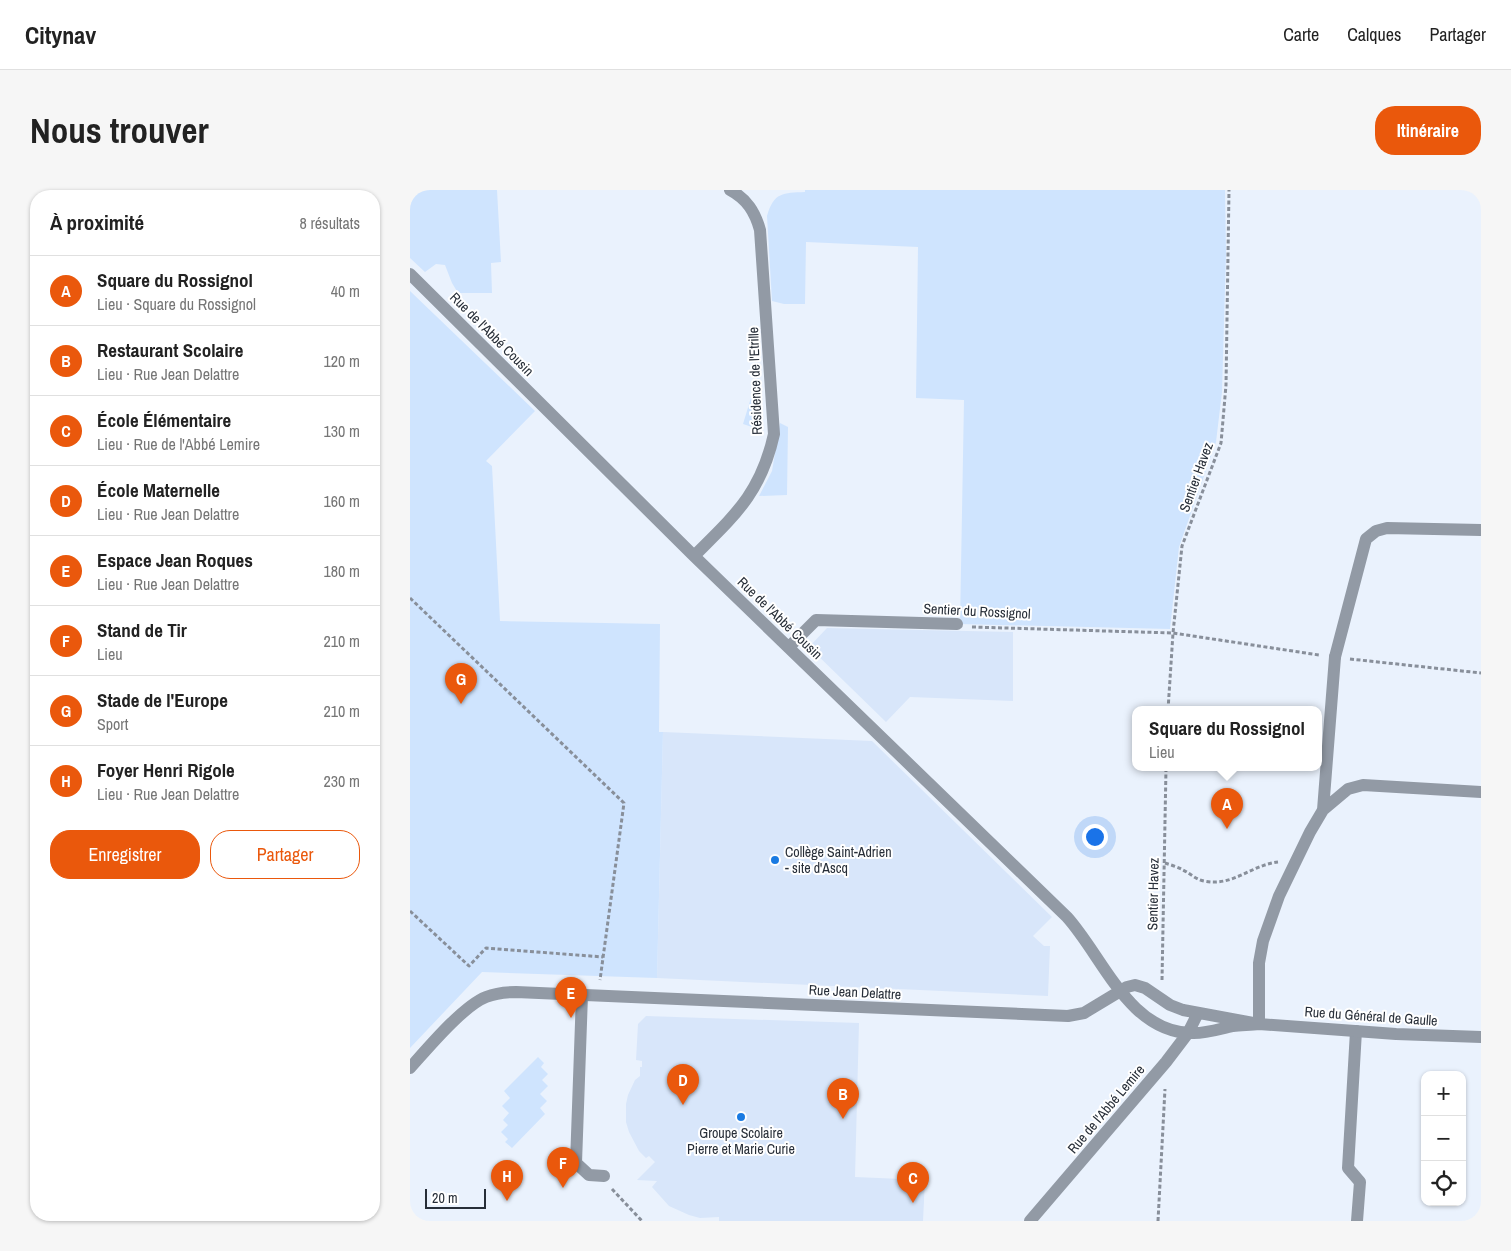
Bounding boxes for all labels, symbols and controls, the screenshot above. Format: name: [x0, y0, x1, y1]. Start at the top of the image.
text: Citynav: [25, 19, 96, 51]
text: Carte: [1283, 22, 1319, 47]
text: Calques: [1347, 22, 1401, 47]
text: Partager: [1429, 22, 1486, 47]
button: Itinéraire: [1375, 106, 1481, 155]
text: Nous trouver: [30, 107, 209, 154]
text: À proximité: [50, 208, 144, 237]
text: 8 résultats: [299, 212, 360, 234]
text: Square du Rossignol: [97, 267, 253, 293]
text: A: [61, 280, 71, 302]
text: 40 m: [331, 280, 360, 302]
street label: Rue de l'Abbé Cousin: [446, 288, 538, 380]
text: Lieu · Square du Rossignol: [97, 293, 256, 315]
street label: Résidence de l'Etrille: [744, 327, 766, 435]
text: Restaurant Scolaire: [97, 337, 243, 363]
text: B: [61, 350, 71, 372]
text: 120 m: [324, 350, 360, 372]
text: Lieu · Rue Jean Delattre: [97, 363, 239, 385]
text: École Élémentaire: [97, 407, 231, 433]
text: C: [61, 420, 71, 442]
text: 130 m: [324, 420, 360, 442]
text: Lieu · Rue de l'Abbé Lemire: [97, 433, 260, 455]
street label: Sentier Havez: [1175, 440, 1217, 514]
text: École Maternelle: [97, 477, 220, 503]
text: D: [61, 490, 71, 512]
text: 160 m: [324, 490, 360, 512]
text: Lieu · Rue Jean Delattre: [97, 503, 239, 525]
text: Espace Jean Roques: [97, 547, 253, 573]
text: E: [62, 560, 70, 582]
text: 180 m: [324, 560, 360, 582]
text: Lieu · Rue Jean Delattre: [97, 573, 239, 595]
street label: Rue de l'Abbé Cousin: [734, 573, 826, 663]
street label: Sentier du Rossignol: [923, 599, 1031, 623]
text: Stand de Tir: [97, 617, 187, 643]
text: F: [62, 630, 70, 652]
text: 210 m: [324, 630, 360, 652]
text: Lieu: [97, 643, 123, 665]
pin: G: [445, 663, 477, 704]
text: Stade de l'Europe: [97, 687, 228, 713]
text: G: [61, 700, 71, 722]
text: 210 m: [324, 700, 360, 722]
popup: [1132, 706, 1322, 771]
text: Sport: [97, 713, 128, 735]
text: Square du Rossignol: [1149, 715, 1305, 741]
text: Lieu: [1149, 741, 1175, 763]
text: Foyer Henri Rigole: [97, 757, 235, 783]
text: H: [61, 770, 71, 792]
text: 230 m: [324, 770, 360, 792]
text: Lieu · Rue Jean Delattre: [97, 783, 239, 805]
pin: A: [1211, 788, 1243, 829]
your location: [1082, 824, 1108, 850]
button: Enregistrer: [50, 830, 200, 879]
button: Partager: [210, 830, 360, 879]
place label: Collège Saint-Adrien - site d'Ascq: [785, 843, 892, 877]
marker: Collège Saint-Adrien - site d'Ascq: [769, 854, 781, 866]
street label: Sentier Havez: [1143, 857, 1163, 931]
pin: E: [555, 977, 587, 1018]
street label: Rue Jean Delattre: [808, 981, 902, 1003]
street label: Rue du Général de Gaulle: [1304, 1002, 1438, 1030]
street label: Rue de l'Abbé Lemire: [1064, 1061, 1148, 1157]
pin: D: [667, 1064, 699, 1105]
map controls: [1421, 1071, 1466, 1206]
button: +: [1421, 1071, 1466, 1116]
pin: B: [827, 1078, 859, 1119]
marker: Groupe Scolaire Pierre et Marie Curie: [735, 1111, 747, 1123]
button: −: [1421, 1116, 1466, 1161]
place label: Groupe Scolaire Pierre et Marie Curie: [687, 1124, 795, 1158]
pin: F: [547, 1147, 579, 1188]
pin: H: [491, 1160, 523, 1201]
button: locate: [1421, 1161, 1466, 1206]
pin: C: [897, 1162, 929, 1203]
scale bar: [425, 1186, 486, 1209]
text: 20 m: [432, 1189, 458, 1207]

